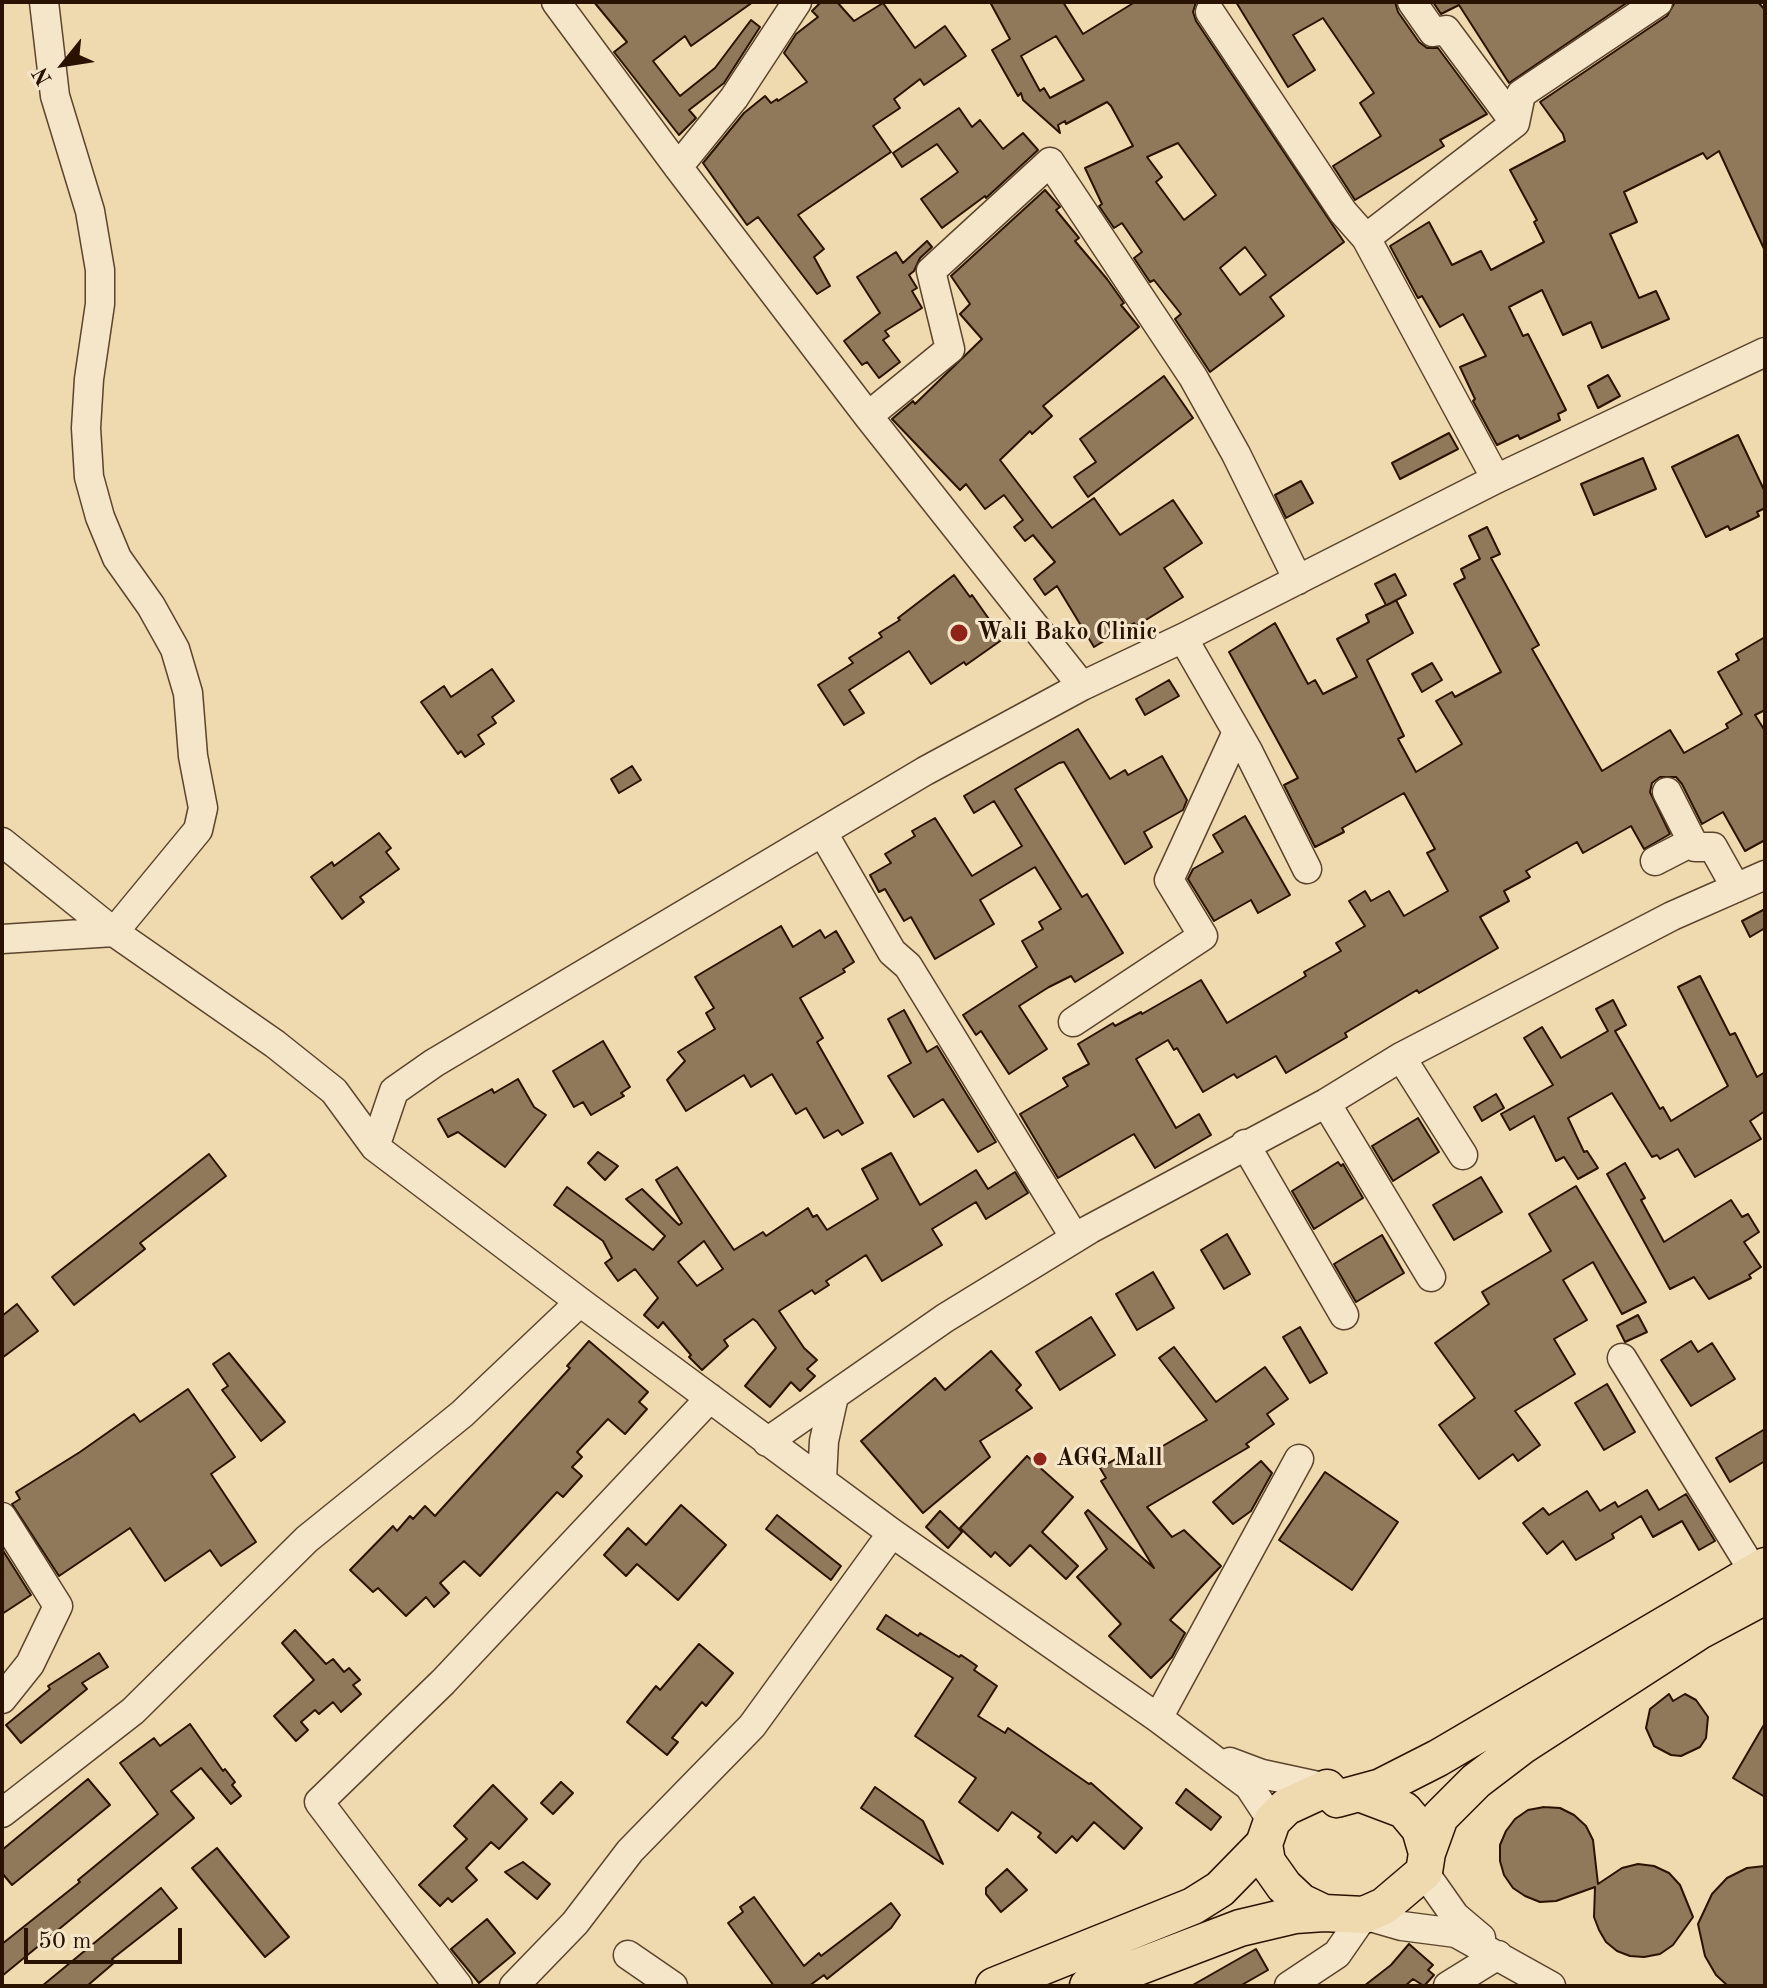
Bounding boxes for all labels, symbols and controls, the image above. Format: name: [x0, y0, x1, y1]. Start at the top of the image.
north arrow: [24, 24, 104, 104]
text: N: [29, 63, 57, 89]
place label: Wali Bako Clinic: [977, 619, 1157, 647]
marker: Wali Bako Clinic: [948, 622, 970, 644]
place label: AGG Mall: [1056, 1445, 1163, 1473]
marker: AGG Mall: [1031, 1450, 1049, 1468]
scale bar: [28, 1912, 186, 1962]
text: 50 m: [38, 1930, 92, 1954]

